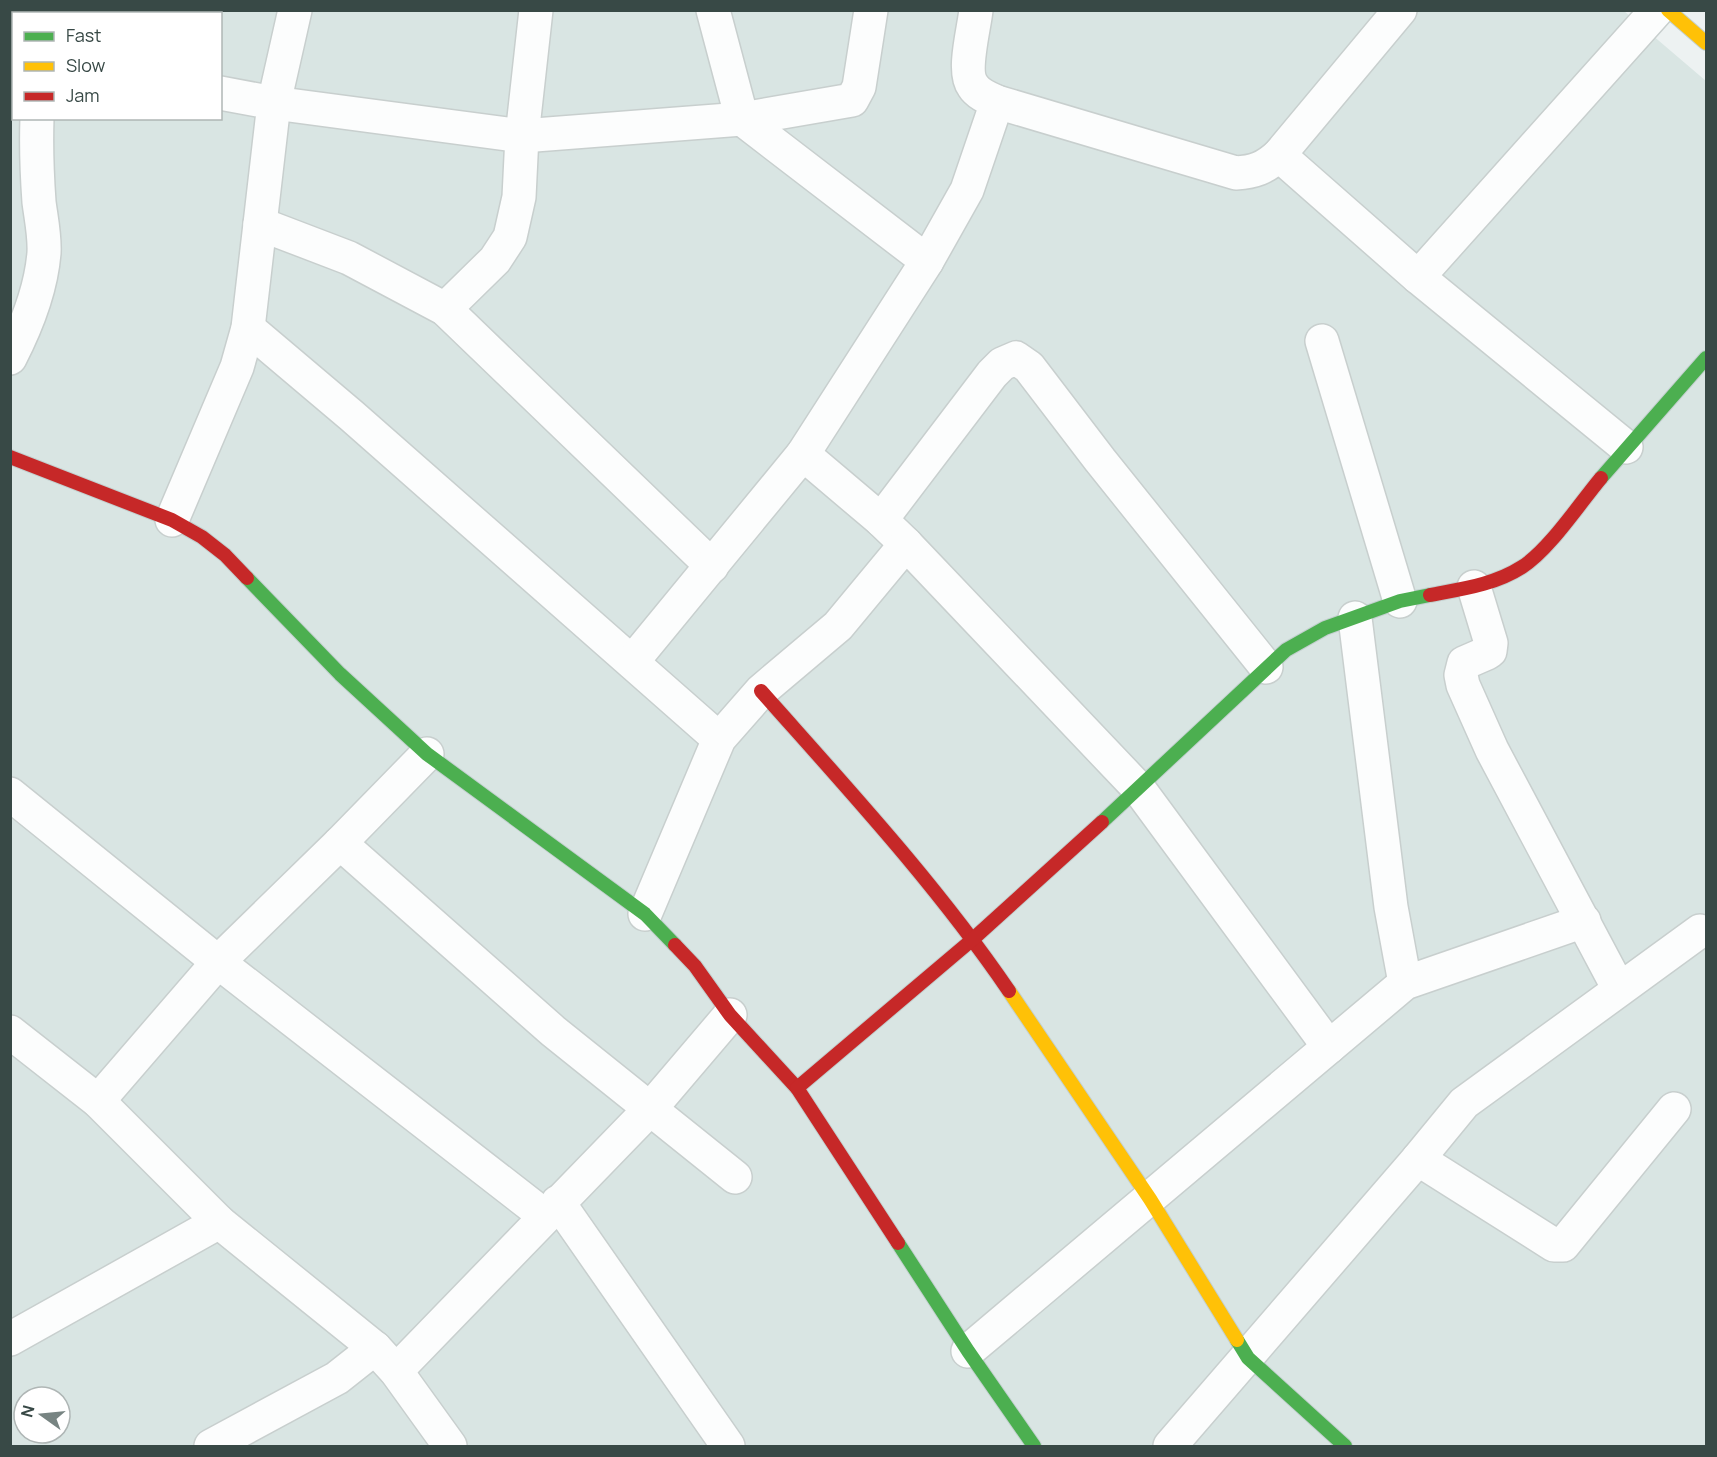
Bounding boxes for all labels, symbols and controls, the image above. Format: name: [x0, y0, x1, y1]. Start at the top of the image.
legend: [12, 12, 222, 120]
text: Fast: [66, 23, 101, 47]
text: Slow: [66, 53, 106, 77]
text: Jam: [66, 83, 100, 107]
north arrow: [12, 1385, 72, 1445]
text: N: [15, 1403, 40, 1420]

